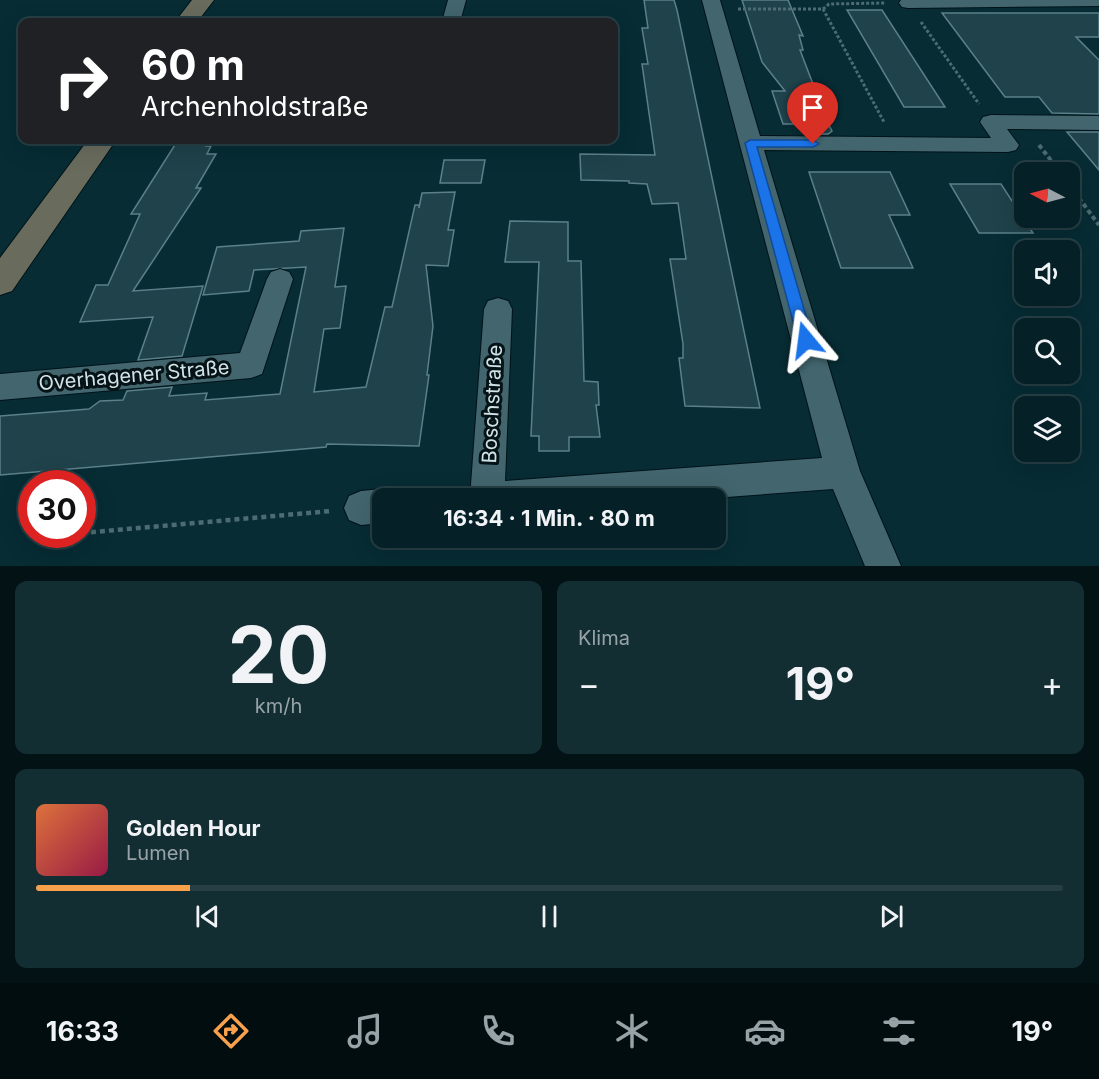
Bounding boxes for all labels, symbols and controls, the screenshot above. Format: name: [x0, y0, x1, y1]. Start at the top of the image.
text: 60 m: [141, 39, 245, 90]
icon: right: [42, 42, 120, 120]
pin: [787, 82, 838, 144]
text: Archenholdstraße: [141, 90, 368, 123]
icon: arrive: [796, 91, 829, 124]
north arrow: [1014, 162, 1080, 228]
map controls: [1014, 162, 1080, 462]
button: sound: [1014, 240, 1080, 306]
position arrow: [774, 308, 838, 372]
button: search: [1014, 318, 1080, 384]
street label: Boschstraße: [477, 344, 507, 464]
street label: Overhagener Straße: [38, 355, 230, 395]
button: layers: [1014, 396, 1080, 462]
speed limit sign: 30: [18, 470, 96, 548]
text: 16:34 · 1 Min. · 80 m: [443, 505, 655, 531]
text: 20: [228, 607, 329, 702]
text: Klima: [578, 626, 630, 650]
text: 19°: [786, 656, 855, 711]
text: −: [578, 664, 600, 704]
text: +: [1041, 664, 1063, 704]
text: km/h: [255, 694, 302, 718]
text: Golden Hour: [126, 815, 260, 841]
text: Lumen: [126, 841, 190, 865]
icon: previous: [191, 900, 224, 933]
icon: pause: [533, 900, 566, 933]
icon: next: [875, 900, 908, 933]
icon: directions: [210, 1010, 252, 1052]
icon: music: [344, 1010, 386, 1052]
icon: phone: [477, 1010, 519, 1052]
icon: climate: [611, 1010, 653, 1052]
icon: car: [744, 1010, 786, 1052]
icon: filters: [878, 1010, 920, 1052]
text: 16:33: [46, 1015, 119, 1048]
text: 19°: [1012, 1015, 1053, 1048]

